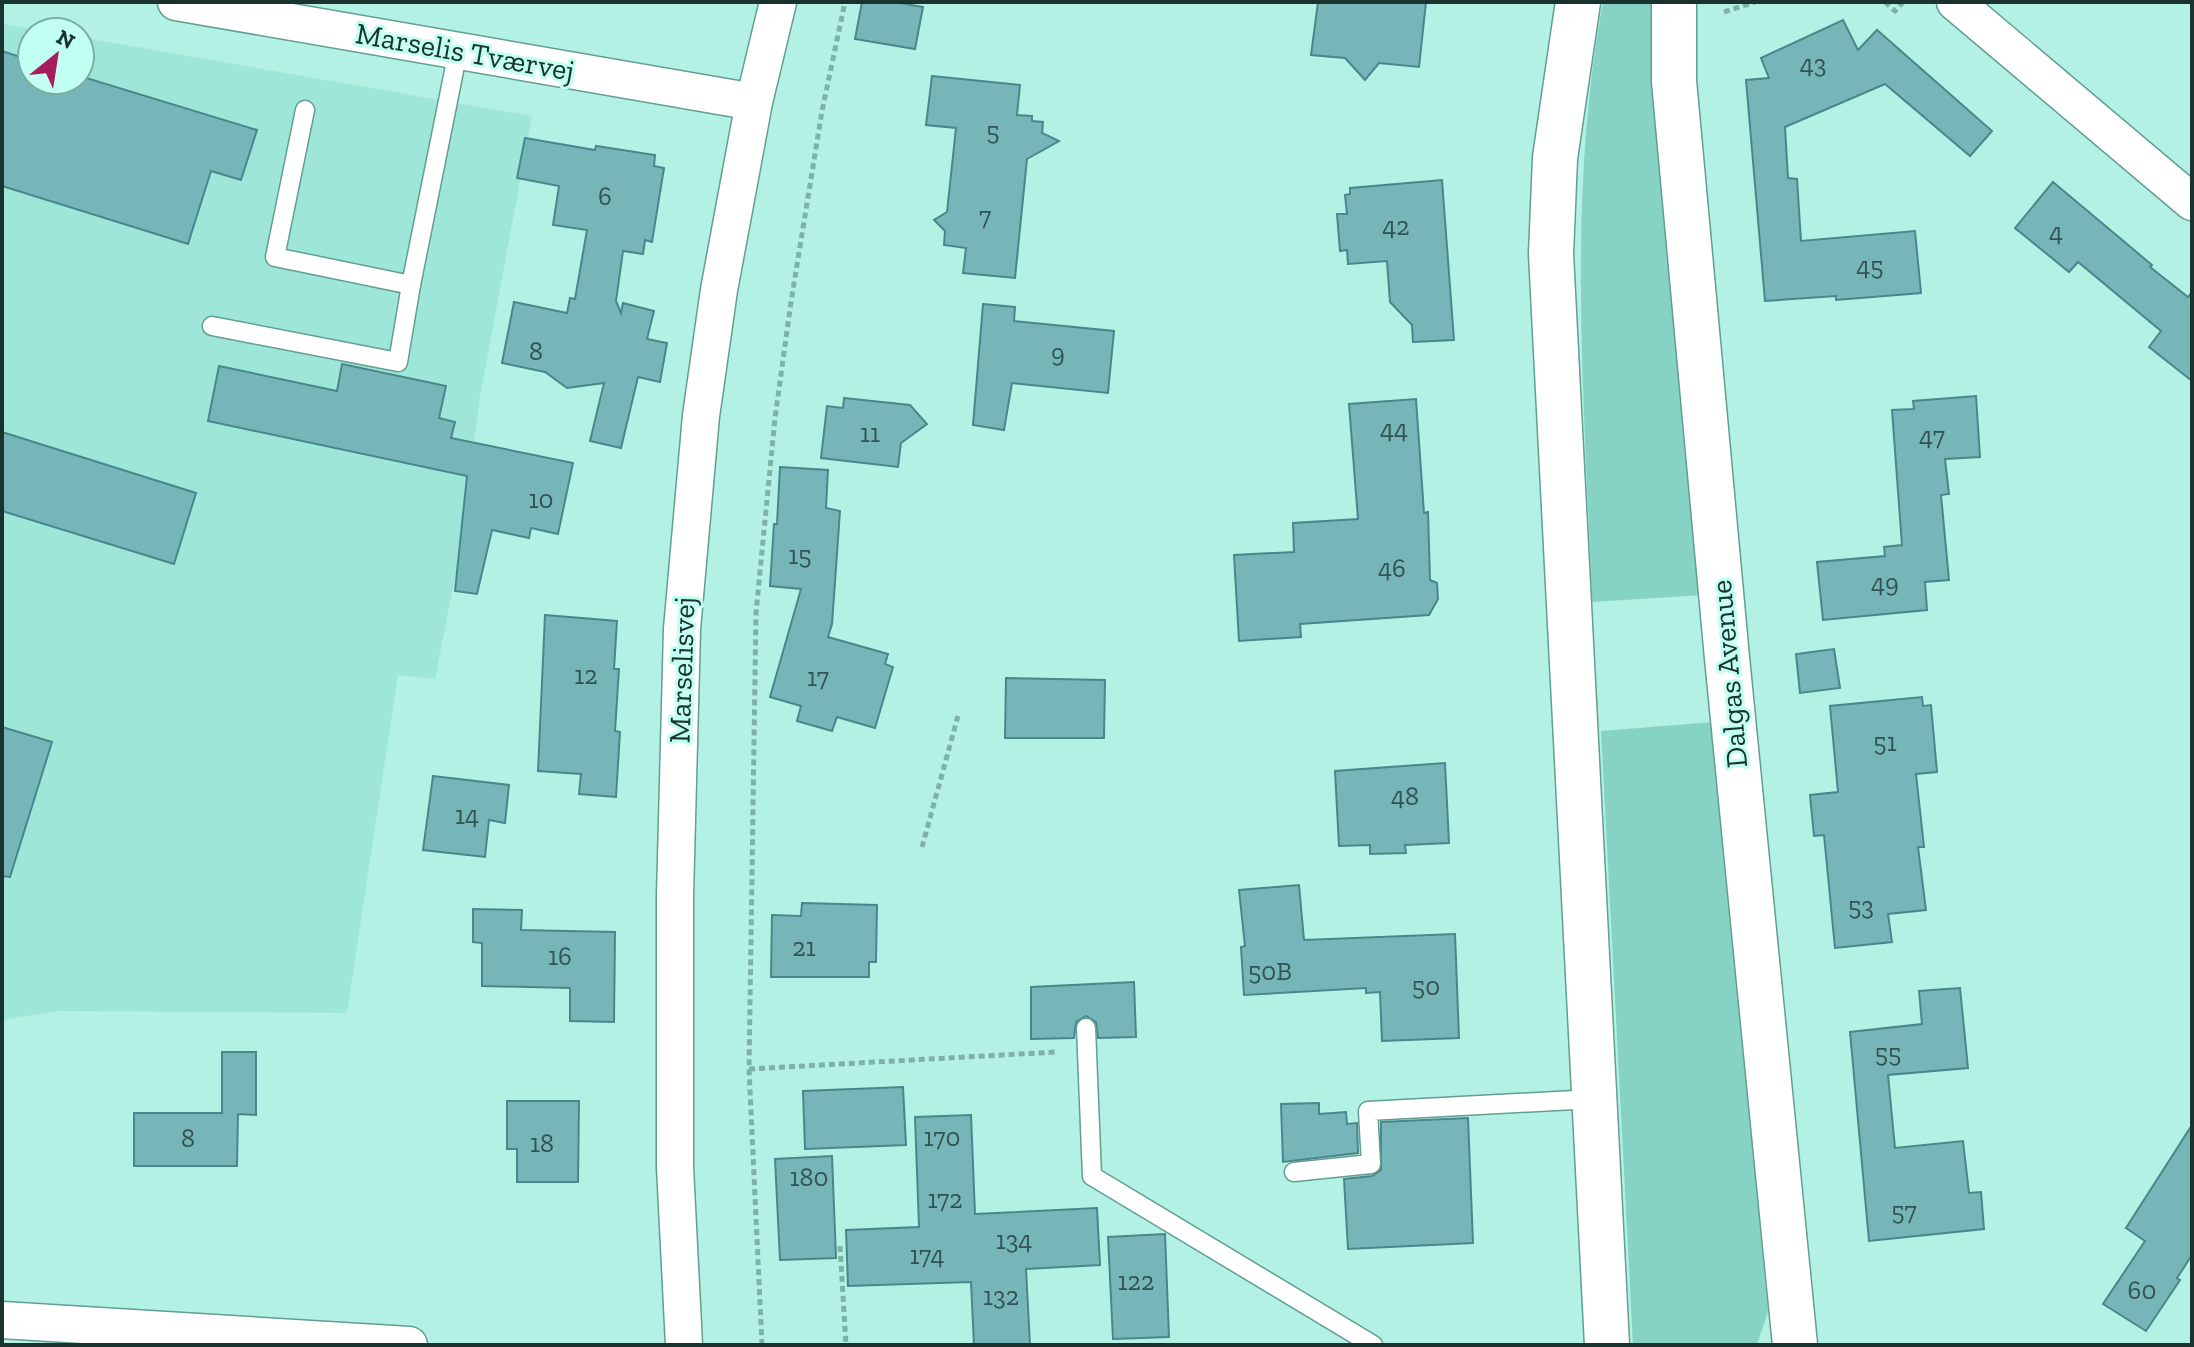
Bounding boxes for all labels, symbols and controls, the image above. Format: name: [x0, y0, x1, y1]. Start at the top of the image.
street label: Marselis Tværvej: [353, 15, 577, 89]
north arrow: [16, 16, 96, 96]
text: N: [52, 23, 80, 55]
house number: 43: [1800, 48, 1826, 80]
house number: 5: [986, 115, 1000, 147]
house number: 6: [598, 180, 612, 212]
house number: 7: [979, 200, 991, 232]
house number: 42: [1382, 210, 1410, 242]
house number: 4: [2049, 216, 2063, 248]
house number: 45: [1856, 250, 1884, 282]
house number: 8: [529, 335, 543, 367]
house number: 9: [1051, 337, 1065, 369]
house number: 44: [1380, 413, 1408, 445]
house number: 11: [860, 417, 880, 449]
house number: 47: [1919, 420, 1945, 452]
house number: 10: [529, 483, 554, 515]
house number: 15: [788, 539, 812, 571]
house number: 46: [1378, 552, 1406, 584]
house number: 49: [1871, 567, 1899, 599]
street label: Dalgas Avenue: [1703, 579, 1755, 769]
street label: Marselisvej: [661, 596, 703, 744]
house number: 12: [574, 659, 598, 691]
house number: 17: [807, 661, 829, 693]
house number: 51: [1873, 726, 1897, 758]
house number: 48: [1391, 780, 1419, 812]
house number: 14: [455, 799, 479, 831]
house number: 53: [1848, 890, 1874, 922]
house number: 21: [792, 931, 816, 963]
house number: 16: [548, 940, 572, 972]
house number: 50B: [1248, 955, 1292, 987]
house number: 50: [1412, 970, 1440, 1002]
house number: 55: [1875, 1037, 1901, 1069]
house number: 170: [924, 1121, 960, 1153]
house number: 8: [181, 1122, 195, 1154]
house number: 18: [530, 1127, 554, 1159]
house number: 180: [790, 1161, 828, 1193]
house number: 172: [927, 1183, 963, 1215]
house number: 57: [1891, 1195, 1917, 1227]
house number: 134: [996, 1224, 1032, 1256]
house number: 174: [909, 1239, 945, 1271]
house number: 122: [1118, 1265, 1154, 1297]
house number: 60: [2128, 1274, 2156, 1306]
house number: 132: [983, 1280, 1019, 1312]

